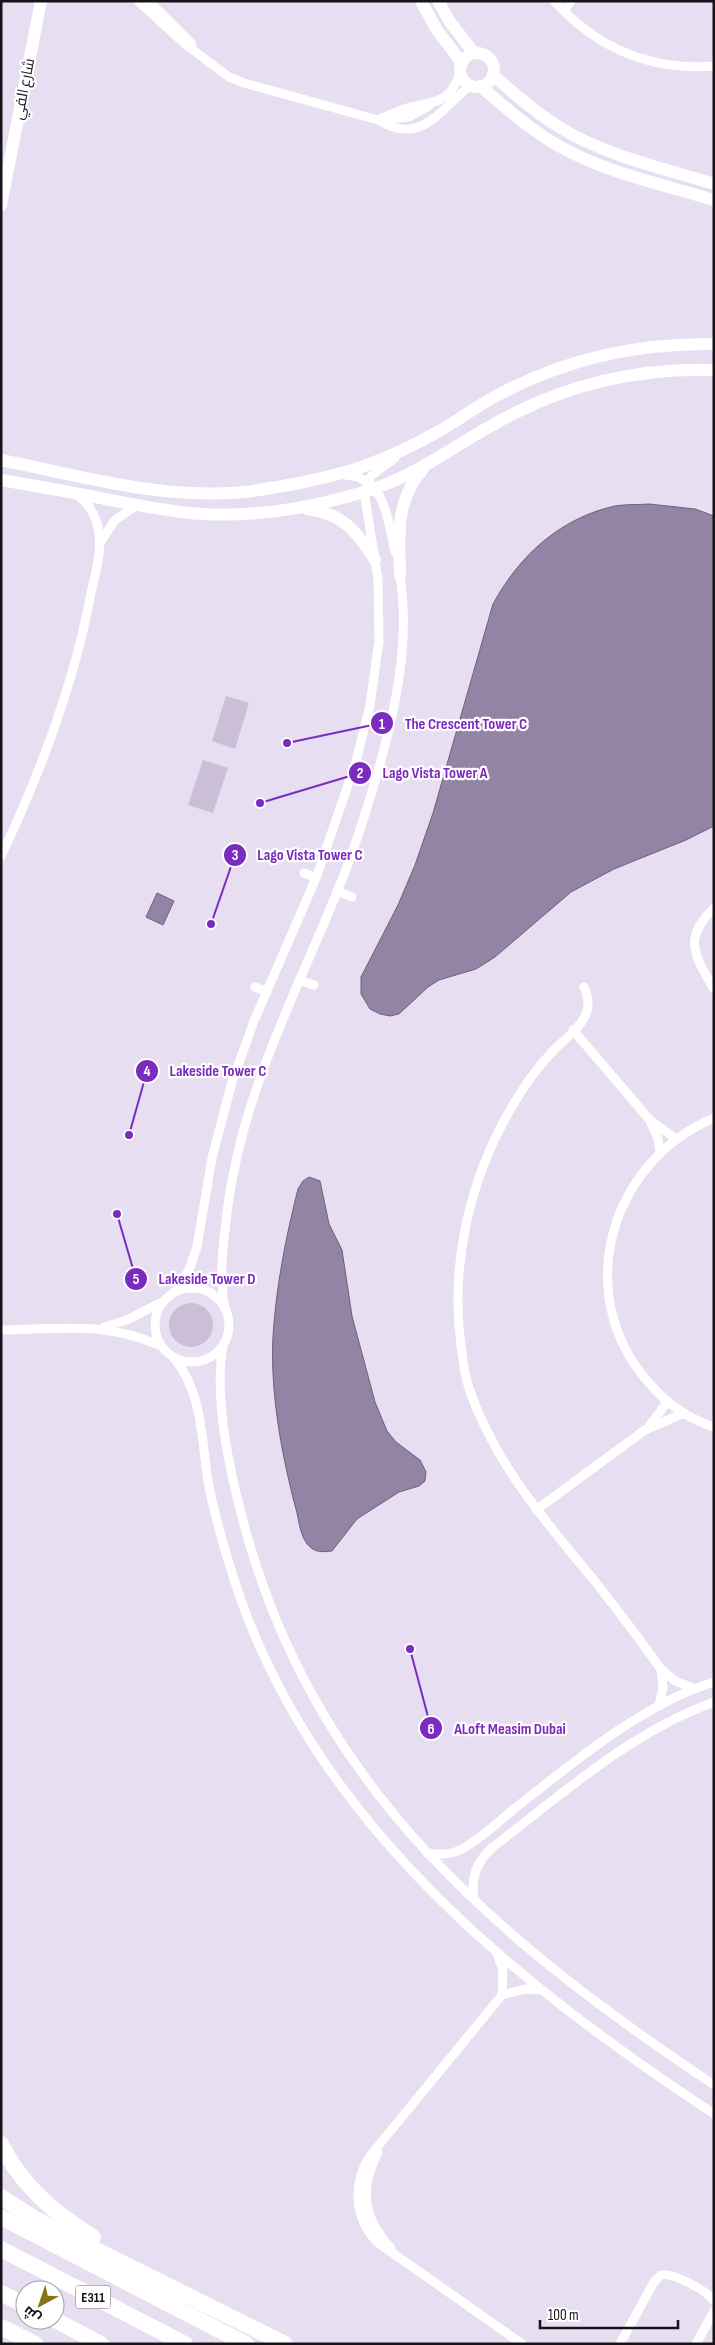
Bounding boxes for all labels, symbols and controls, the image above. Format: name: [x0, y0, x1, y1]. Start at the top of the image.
street label: شارع الفي: [9, 57, 41, 122]
callout: The Crescent Tower C: [370, 708, 537, 739]
text: 1: [379, 715, 385, 734]
text: The Crescent Tower C: [405, 715, 527, 734]
callout: Lago Vista Tower A: [348, 757, 498, 788]
text: 2: [357, 764, 363, 783]
text: Lago Vista Tower A: [383, 764, 488, 783]
callout: Lago Vista Tower C: [223, 839, 373, 870]
text: 3: [232, 846, 239, 865]
text: Lago Vista Tower C: [257, 846, 363, 865]
callout: Lakeside Tower C: [135, 1055, 277, 1086]
text: 4: [144, 1062, 151, 1081]
text: Lakeside Tower C: [170, 1062, 266, 1081]
callout: Lakeside Tower D: [124, 1263, 266, 1294]
text: 5: [133, 1270, 140, 1289]
text: Lakeside Tower D: [159, 1270, 255, 1289]
callout: ALoft Measim Dubai: [419, 1713, 575, 1744]
text: 6: [427, 1720, 435, 1739]
text: ALoft Measim Dubai: [453, 1720, 566, 1739]
north arrow: [15, 2280, 65, 2330]
road number: E311: [76, 2286, 110, 2308]
scale bar: [540, 2298, 678, 2330]
text: ش: [20, 2302, 44, 2327]
text: 100 m: [548, 2306, 579, 2325]

